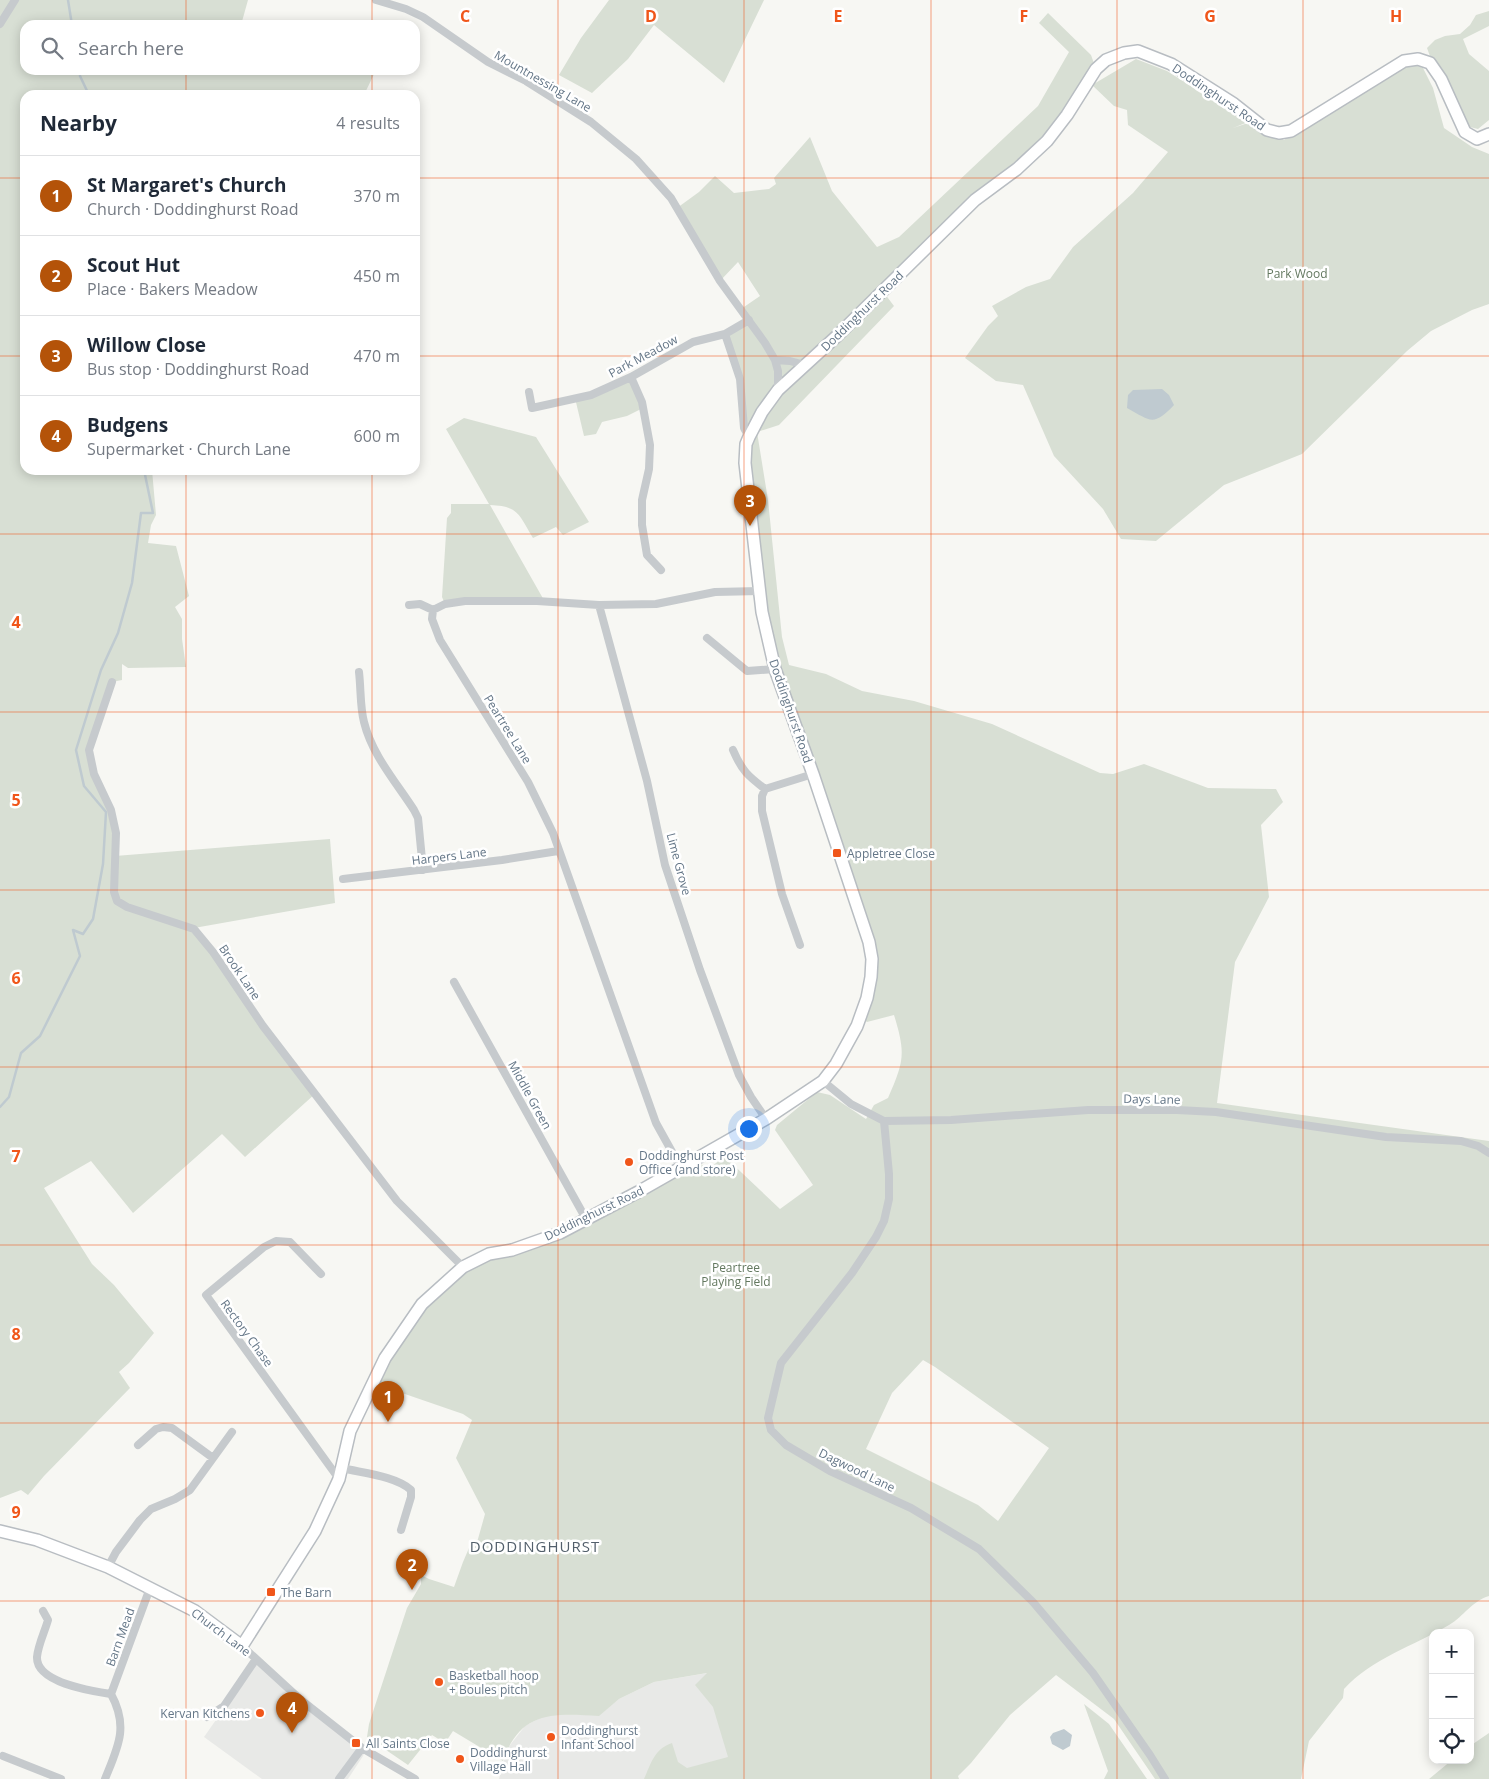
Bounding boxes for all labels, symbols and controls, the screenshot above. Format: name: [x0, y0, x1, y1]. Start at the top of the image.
text: C: [460, 5, 470, 27]
text: D: [645, 5, 657, 27]
text: E: [834, 5, 843, 27]
text: F: [1020, 5, 1028, 27]
text: G: [1204, 5, 1216, 27]
text: H: [1390, 5, 1402, 27]
search box: [20, 20, 420, 75]
icon: search: [38, 34, 66, 62]
text: Search here: [78, 35, 184, 61]
street label: Mountnessing Lane: [491, 46, 595, 116]
street label: Doddinghurst Road: [1169, 60, 1269, 134]
text: Nearby: [40, 109, 117, 137]
text: 4 results: [336, 112, 400, 134]
text: St Margaret's Church: [87, 172, 286, 198]
text: 1: [51, 185, 61, 207]
text: 370 m: [354, 185, 400, 207]
text: Church · Doddinghurst Road: [87, 198, 298, 220]
text: Scout Hut: [87, 252, 180, 278]
text: 2: [51, 265, 61, 287]
text: 450 m: [354, 265, 400, 287]
park label: Park Wood: [1266, 265, 1328, 282]
street label: Doddinghurst Road: [817, 267, 907, 355]
text: Place · Bakers Meadow: [87, 278, 258, 300]
street label: Park Meadow: [605, 330, 681, 381]
text: Willow Close: [87, 332, 206, 358]
text: 3: [51, 345, 61, 367]
text: 470 m: [354, 345, 400, 367]
text: Bus stop · Doddinghurst Road: [87, 358, 309, 380]
text: Budgens: [87, 412, 168, 438]
text: 4: [51, 425, 61, 447]
text: 600 m: [354, 425, 400, 447]
text: Supermarket · Church Lane: [87, 438, 291, 460]
pin: 3: [734, 485, 766, 526]
text: 4: [11, 611, 21, 633]
street label: Doddinghurst Road: [765, 657, 817, 765]
street label: Peartree Lane: [480, 691, 536, 767]
text: 5: [11, 789, 21, 811]
street label: Lime Grove: [663, 831, 696, 897]
street label: Harpers Lane: [411, 843, 488, 869]
place label: Appletree Close: [847, 845, 935, 862]
marker: Appletree Close: [831, 847, 843, 859]
street label: Brook Lane: [215, 941, 265, 1003]
text: 6: [11, 967, 21, 989]
street label: Middle Green: [504, 1058, 556, 1132]
street label: Days Lane: [1123, 1090, 1181, 1108]
your location: [736, 1116, 762, 1142]
text: 7: [11, 1145, 21, 1167]
place label: Doddinghurst Post Office (and store): [639, 1147, 744, 1178]
marker: Doddinghurst Post Office (and store): [623, 1156, 635, 1168]
street label: Doddinghurst Road: [541, 1181, 647, 1245]
park label: Peartree Playing Field: [701, 1259, 771, 1290]
street label: Rectory Chase: [217, 1296, 277, 1370]
text: 8: [11, 1323, 21, 1345]
pin: 1: [372, 1381, 404, 1422]
street label: Dagwood Lane: [816, 1444, 898, 1496]
text: 9: [11, 1501, 21, 1523]
district label: DODDINGHURST: [470, 1536, 600, 1556]
pin: 2: [396, 1549, 428, 1590]
place label: The Barn: [281, 1584, 332, 1601]
marker: The Barn: [265, 1586, 277, 1598]
street label: Church Lane: [188, 1604, 254, 1660]
street label: Barn Mead: [102, 1605, 138, 1669]
map controls: [1429, 1629, 1474, 1764]
button: +: [1429, 1629, 1474, 1674]
place label: Basketball hoop + Boules pitch: [449, 1667, 539, 1698]
button: −: [1429, 1674, 1474, 1719]
marker: Basketball hoop + Boules pitch: [433, 1676, 445, 1688]
pin: 4: [276, 1692, 308, 1733]
place label: Kervan Kitchens: [160, 1705, 250, 1722]
marker: Kervan Kitchens: [254, 1707, 266, 1719]
button: locate: [1429, 1719, 1474, 1764]
place label: Doddinghurst Infant School: [561, 1722, 638, 1753]
marker: Doddinghurst Infant School: [545, 1731, 557, 1743]
place label: All Saints Close: [366, 1735, 450, 1752]
marker: All Saints Close: [350, 1737, 362, 1749]
place label: Doddinghurst Village Hall: [470, 1744, 547, 1775]
marker: Doddinghurst Village Hall: [454, 1753, 466, 1765]

